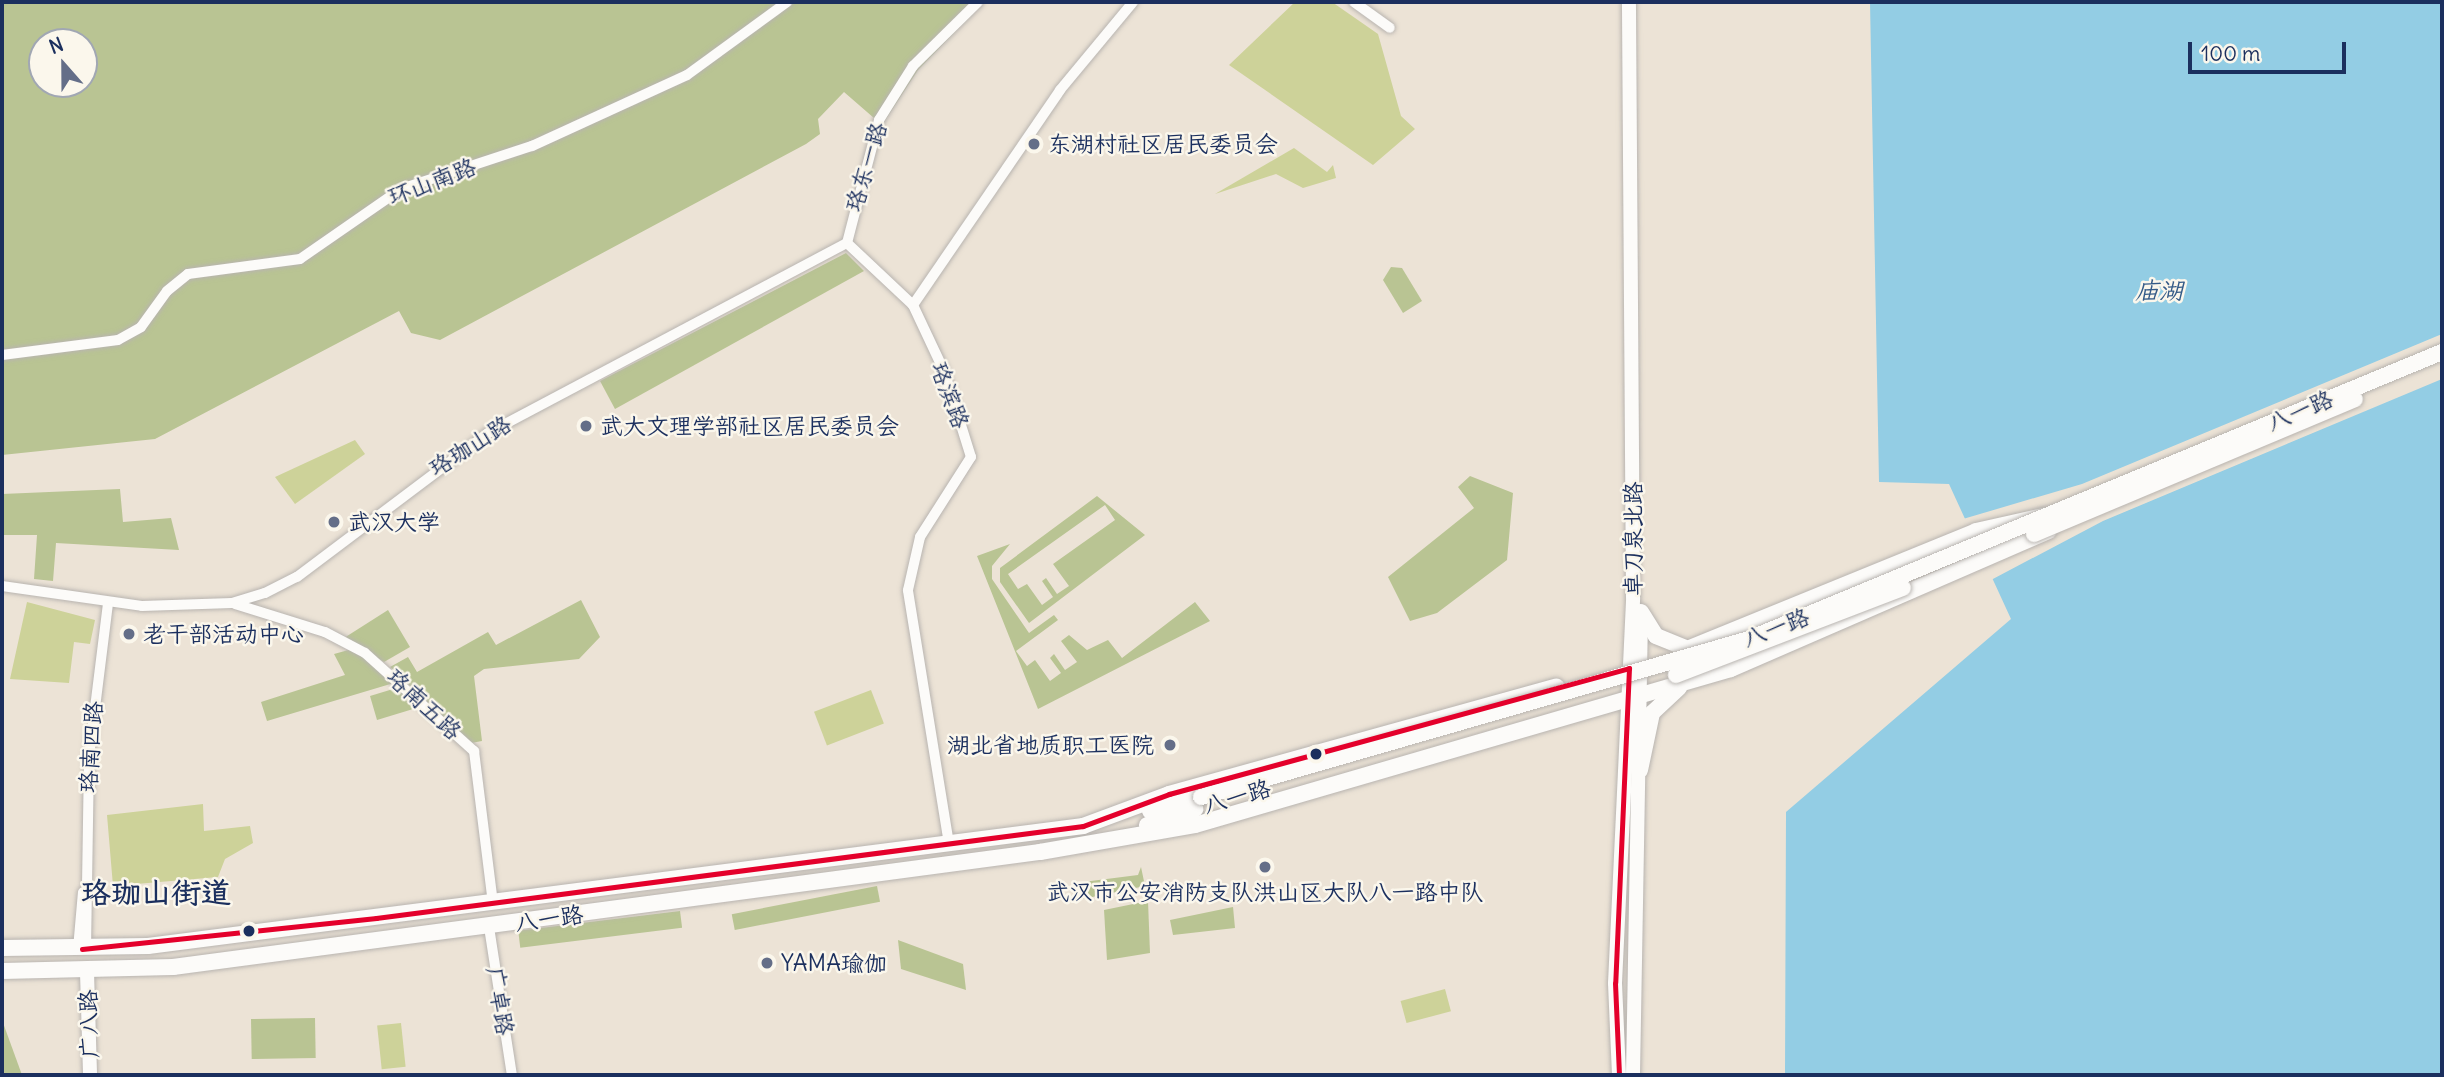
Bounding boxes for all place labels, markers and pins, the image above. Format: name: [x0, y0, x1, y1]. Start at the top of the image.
place label: 东湖村社区居民委员会: [1048, 130, 1278, 158]
marker: 东湖村社区居民委员会: [1026, 136, 1042, 152]
place label: 武大文理学部社区居民委员会: [600, 412, 899, 440]
marker: 武大文理学部社区居民委员会: [578, 418, 594, 434]
place label: 武汉大学: [348, 508, 440, 536]
marker: 武汉大学: [326, 514, 342, 530]
place label: 老干部活动中心: [143, 620, 304, 648]
marker: 老干部活动中心: [121, 626, 137, 642]
place label: 湖北省地质职工医院: [947, 731, 1154, 759]
marker: 湖北省地质职工医院: [1160, 735, 1180, 755]
unlabelled marker: [1309, 747, 1323, 761]
marker: 武汉市公安消防支队洪山区大队八一路中队: [1257, 859, 1273, 875]
place label: 武汉市公安消防支队洪山区大队八一路中队: [1047, 878, 1483, 906]
unlabelled marker: [242, 924, 256, 938]
place label: YAMA瑜伽: [781, 949, 887, 977]
marker: YAMA瑜伽: [759, 955, 775, 971]

